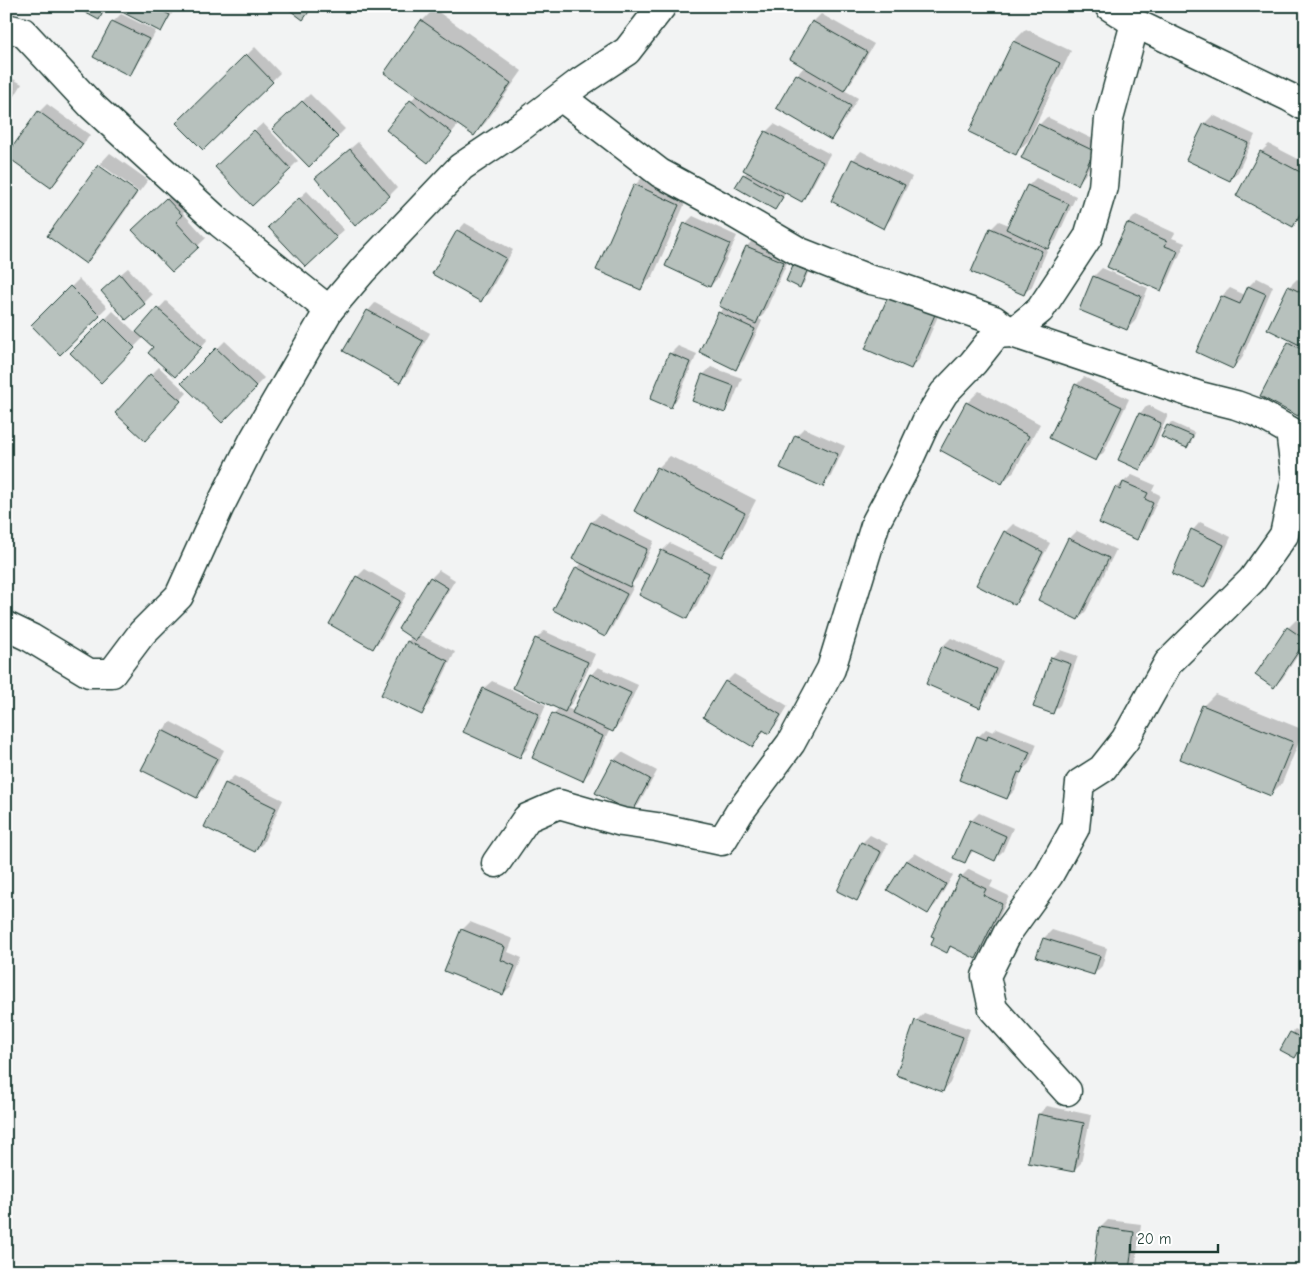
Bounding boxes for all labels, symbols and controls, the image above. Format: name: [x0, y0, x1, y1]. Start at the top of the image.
scale bar: [1130, 1222, 1217, 1254]
text: 20 m: [1137, 1230, 1171, 1248]

